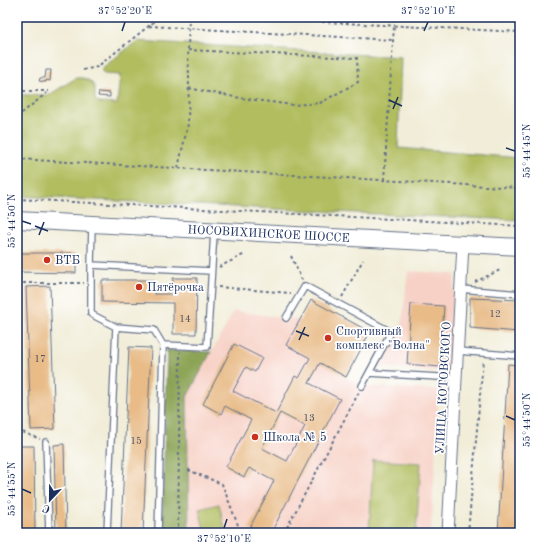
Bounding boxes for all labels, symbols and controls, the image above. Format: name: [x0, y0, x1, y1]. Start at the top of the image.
text: 37°52'20"E: [98, 6, 152, 16]
text: 37°52'10"E: [401, 6, 455, 16]
text: 55°44'45"N: [522, 123, 532, 178]
text: 55°44'50"N: [7, 193, 17, 248]
street label: НОСОВИХИНСКОЕ ШОССЕ: [187, 224, 350, 245]
marker: ВТБ: [42, 255, 52, 265]
place label: ВТБ: [55, 255, 80, 267]
marker: Пятёрочка: [134, 282, 144, 292]
place label: Пятёрочка: [147, 282, 204, 294]
house number: 12: [489, 309, 501, 319]
house number: 14: [179, 314, 191, 324]
street label: УЛИЦА КОТОВСКОГО: [435, 321, 453, 455]
place label: Спортивный комплекс "Волна": [336, 326, 430, 352]
marker: Спортивный комплекс "Волна": [323, 333, 333, 343]
house number: 17: [34, 354, 46, 364]
text: 55°44'50"N: [522, 392, 532, 447]
house number: 13: [303, 413, 315, 423]
place label: Школа № 5: [263, 431, 327, 444]
marker: Школа № 5: [250, 432, 260, 442]
house number: 15: [130, 436, 142, 446]
text: 55°44'55"N: [7, 461, 17, 516]
north arrow: [30, 480, 70, 520]
text: С: [41, 501, 52, 514]
text: 37°52'10"E: [197, 534, 251, 544]

